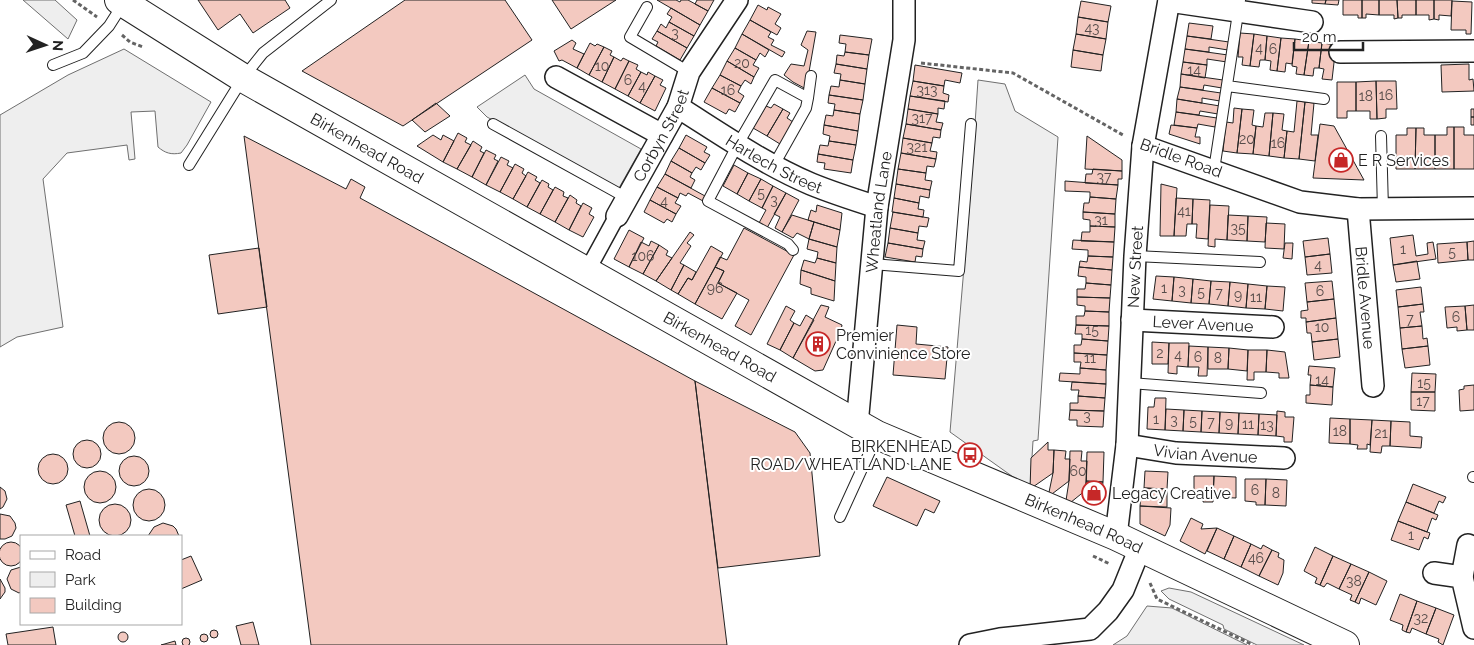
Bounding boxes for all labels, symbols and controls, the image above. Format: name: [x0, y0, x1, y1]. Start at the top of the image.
north arrow: [20, 20, 70, 70]
house number: 43: [1084, 20, 1100, 36]
scale bar: [1294, 20, 1363, 52]
house number: 3: [671, 25, 679, 41]
text: 20 m: [1302, 28, 1337, 46]
text: N: [50, 40, 66, 51]
house number: 4: [1255, 40, 1263, 56]
house number: 6: [1269, 41, 1277, 57]
house number: 20: [734, 55, 750, 71]
house number: 10: [595, 58, 609, 74]
house number: 14: [1187, 62, 1201, 78]
house number: 6: [624, 72, 632, 88]
house number: 4: [638, 78, 646, 94]
house number: 16: [721, 82, 735, 98]
house number: 313: [917, 82, 937, 98]
street label: Corbyn Street: [629, 86, 693, 185]
house number: 16: [1379, 87, 1393, 103]
house number: 18: [1359, 88, 1373, 104]
street label: Birkenhead Road: [307, 109, 427, 187]
house number: 317: [912, 110, 933, 126]
street label: Harlech Street: [722, 130, 826, 197]
house number: 20: [1239, 131, 1255, 147]
street label: Bridle Road: [1137, 134, 1225, 182]
house number: 16: [1271, 135, 1285, 151]
house number: 321: [907, 139, 927, 155]
shop icon: E R Services: [1328, 147, 1354, 173]
street label: Wheatland Lane: [861, 150, 895, 274]
place label: E R Services: [1358, 151, 1449, 170]
house number: 37: [1097, 169, 1112, 185]
house number: 5: [757, 185, 765, 201]
house number: 3: [770, 192, 778, 208]
house number: 4: [660, 193, 668, 209]
house number: 41: [1177, 203, 1191, 219]
house number: 31: [1094, 212, 1108, 228]
house number: 35: [1230, 220, 1246, 236]
street label: New Street: [1123, 224, 1147, 308]
house number: 1: [1400, 241, 1406, 257]
house number: 5: [1448, 244, 1456, 260]
street label: Bridle Avenue: [1352, 245, 1379, 350]
house number: 106: [631, 248, 655, 264]
house number: 4: [1314, 257, 1322, 273]
house number: 96: [707, 280, 723, 296]
house number: 1: [1161, 280, 1167, 296]
house number: 3: [1178, 282, 1186, 298]
house number: 6: [1316, 283, 1324, 299]
house number: 5: [1197, 284, 1205, 300]
house number: 7: [1215, 285, 1223, 301]
house number: 9: [1234, 287, 1242, 303]
house number: 11: [1250, 289, 1262, 305]
street label: Birkenhead Road: [660, 307, 780, 386]
house number: 6: [1452, 309, 1460, 325]
house number: 7: [1406, 311, 1414, 327]
street label: Lever Avenue: [1152, 312, 1254, 336]
house number: 10: [1315, 319, 1329, 335]
house number: 15: [1085, 322, 1099, 338]
place label: Premier Convinience Store: [836, 326, 970, 363]
building icon: Premier Convinience Store: [805, 331, 831, 357]
house number: 2: [1156, 345, 1164, 361]
house number: 4: [1174, 347, 1182, 363]
house number: 6: [1194, 349, 1202, 365]
house number: 11: [1084, 350, 1096, 366]
house number: 8: [1214, 350, 1222, 366]
house number: 14: [1315, 372, 1329, 388]
house number: 15: [1417, 375, 1431, 391]
house number: 17: [1416, 393, 1430, 409]
house number: 3: [1083, 408, 1091, 424]
house number: 1: [1153, 411, 1159, 427]
house number: 3: [1170, 412, 1178, 428]
house number: 5: [1189, 413, 1197, 429]
house number: 7: [1207, 414, 1215, 430]
house number: 9: [1225, 415, 1233, 431]
house number: 11: [1242, 416, 1254, 432]
house number: 13: [1260, 417, 1274, 433]
house number: 18: [1333, 423, 1347, 439]
house number: 21: [1374, 425, 1388, 441]
place label: BIRKENHEAD ROAD/WHEATLAND LANE: [750, 437, 952, 474]
street label: Vivian Avenue: [1152, 440, 1258, 466]
bus stop icon: BIRKENHEAD ROAD/WHEATLAND LANE: [957, 442, 983, 468]
house number: 60: [1069, 463, 1087, 479]
shop icon: Legacy Creative: [1081, 480, 1107, 506]
house number: 6: [1251, 482, 1259, 498]
place label: Legacy Creative: [1112, 484, 1231, 503]
house number: 8: [1272, 485, 1280, 501]
street label: Birkenhead Road: [1022, 489, 1146, 557]
house number: 1: [1408, 527, 1414, 543]
legend: [20, 535, 182, 625]
text: Road: [65, 546, 101, 564]
house number: 46: [1248, 550, 1264, 566]
text: Park: [65, 571, 96, 589]
house number: 38: [1346, 573, 1362, 589]
text: Building: [65, 596, 122, 614]
house number: 32: [1414, 610, 1428, 626]

